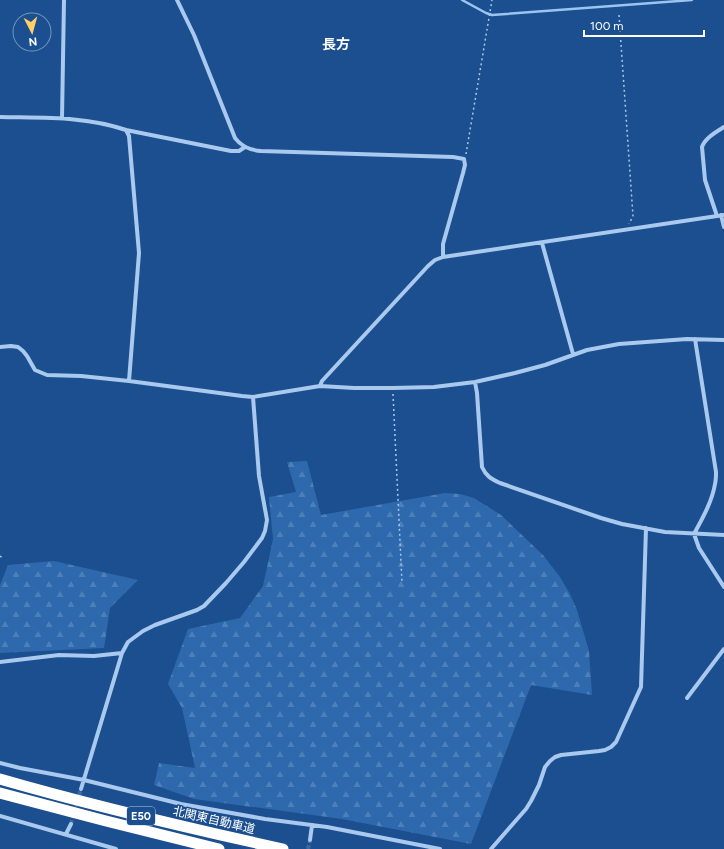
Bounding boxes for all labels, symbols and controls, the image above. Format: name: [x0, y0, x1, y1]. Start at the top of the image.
north arrow: [12, 12, 52, 52]
scale bar: [584, 12, 704, 38]
text: 100 m: [590, 19, 624, 33]
text: N: [28, 35, 38, 48]
district label: 長方: [322, 36, 350, 53]
street label: 北関東自動車道: [171, 804, 257, 836]
road number: E50: [127, 807, 155, 825]

